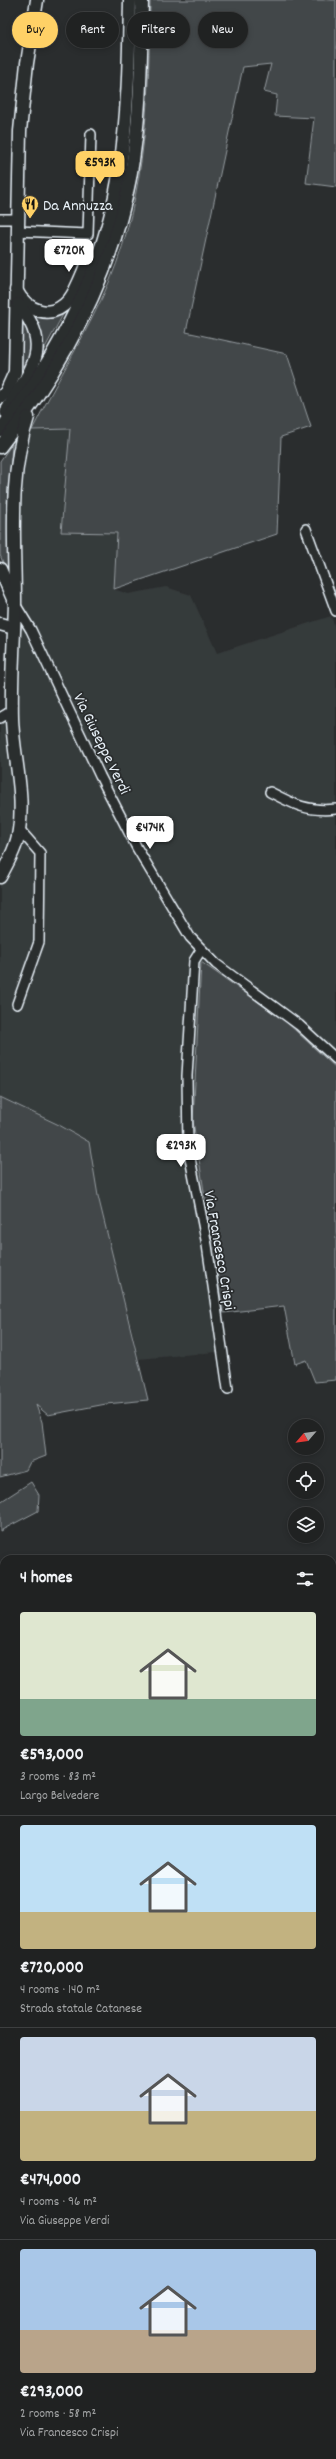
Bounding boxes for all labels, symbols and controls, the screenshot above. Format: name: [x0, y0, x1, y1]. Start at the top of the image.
chip: Buy: [12, 12, 58, 48]
chip: Rent: [66, 12, 119, 48]
chip: Filters: [127, 12, 190, 48]
chip: New: [198, 12, 248, 48]
pin: €593K: [72, 151, 128, 185]
text: €593K: [84, 154, 116, 173]
restaurant icon: Da Annuzza: [20, 194, 40, 219]
place label: Da Annuzza: [43, 195, 113, 218]
pin: €720K: [41, 239, 97, 273]
text: €720K: [53, 242, 85, 261]
street label: Via Giuseppe Verdi: [66, 690, 135, 799]
pin: €474K: [122, 816, 178, 850]
text: €474K: [135, 819, 165, 838]
pin: €293K: [153, 1134, 209, 1168]
text: €293K: [166, 1137, 196, 1156]
street label: Via Francesco Crispi: [197, 1189, 240, 1312]
north arrow: [288, 1419, 324, 1455]
map controls: [288, 1419, 324, 1543]
button: locate: [288, 1463, 324, 1499]
button: layers: [288, 1507, 324, 1543]
text: 4 homes: [20, 1567, 73, 1591]
icon: filters: [294, 1568, 316, 1590]
icon: home: [132, 1638, 204, 1710]
text: €593,000: [20, 1744, 84, 1768]
text: 3 rooms · 83 m²: [20, 1768, 96, 1787]
text: Largo Belvedere: [20, 1787, 99, 1806]
icon: home: [132, 1851, 204, 1923]
text: €720,000: [20, 1957, 84, 1981]
text: 4 rooms · 140 m²: [20, 1981, 100, 2000]
text: Strada statale Catanese: [20, 2000, 142, 2019]
icon: home: [132, 2063, 204, 2135]
text: €474,000: [20, 2169, 81, 2193]
text: 4 rooms · 96 m²: [20, 2193, 97, 2212]
text: Via Giuseppe Verdi: [20, 2212, 109, 2231]
icon: home: [132, 2275, 204, 2347]
text: €293,000: [20, 2381, 83, 2405]
text: 2 rooms · 58 m²: [20, 2405, 96, 2424]
text: Via Francesco Crispi: [20, 2424, 118, 2443]

